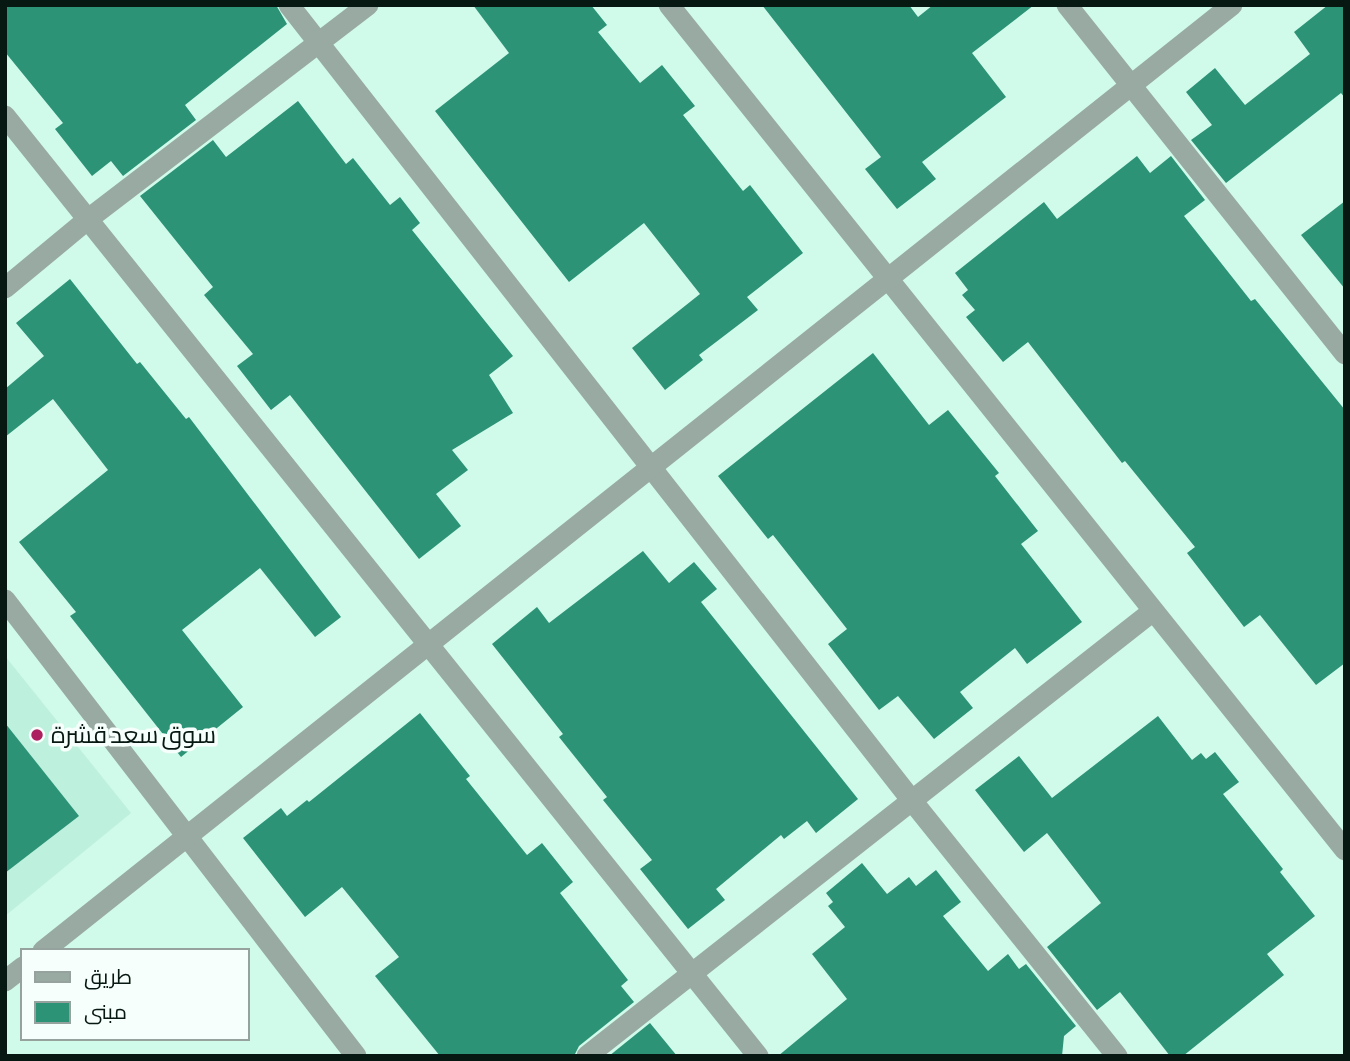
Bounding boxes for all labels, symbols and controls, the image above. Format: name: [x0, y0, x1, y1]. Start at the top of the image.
place label: سوق سعد قشرة: [51, 721, 216, 750]
marker: سوق سعد قشرة: [29, 727, 45, 743]
legend: [21, 949, 248, 1040]
text: طريق: [84, 964, 132, 990]
text: مبنى: [84, 999, 127, 1025]

